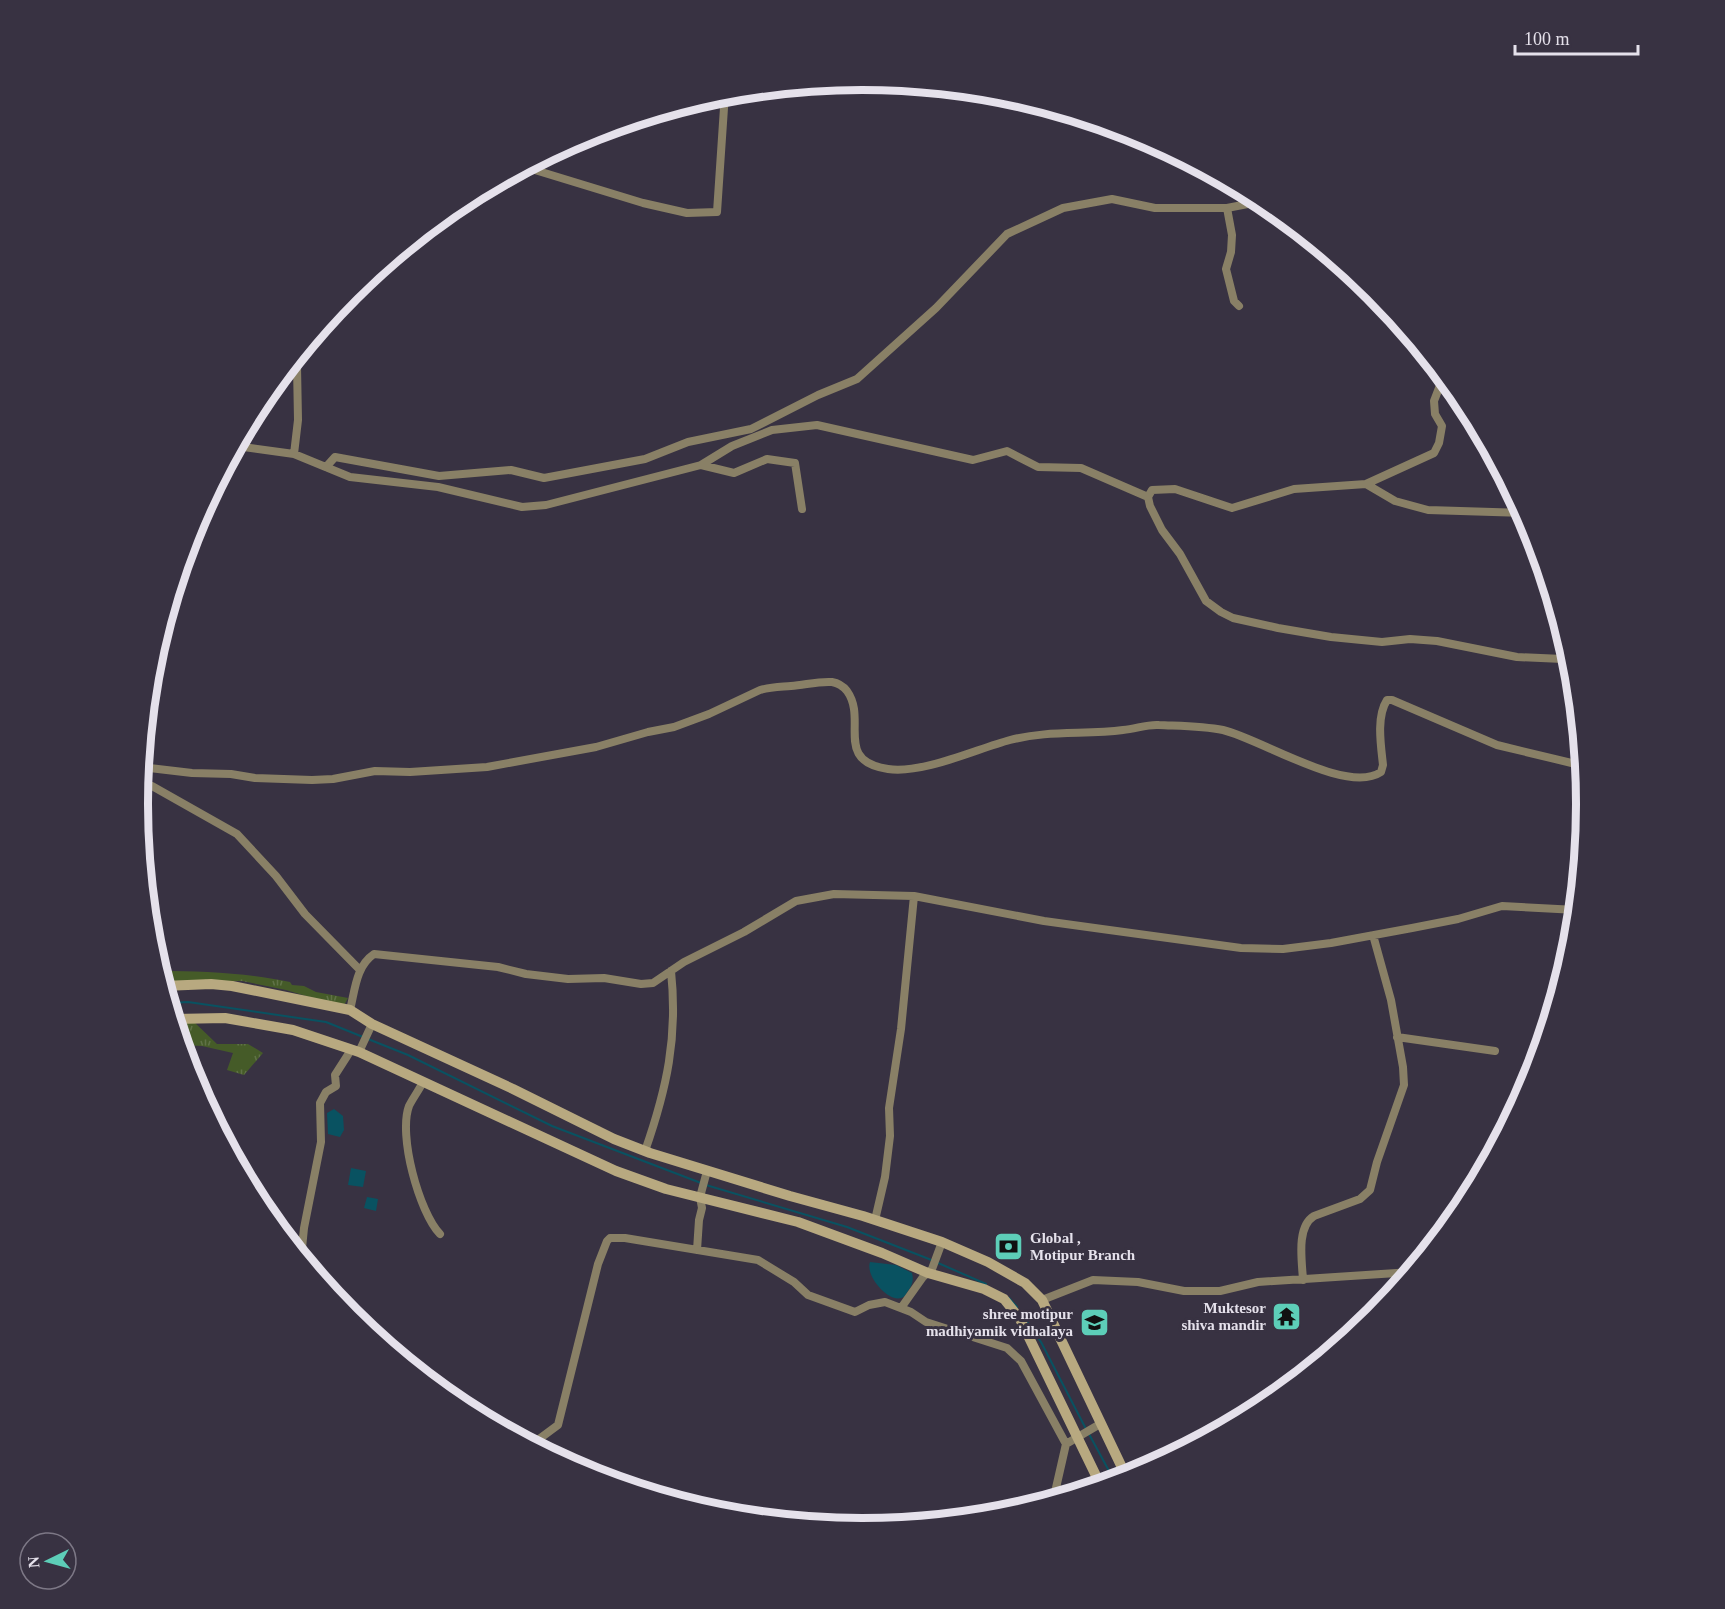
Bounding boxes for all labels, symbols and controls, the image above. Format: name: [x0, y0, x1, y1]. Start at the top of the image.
scale bar: [1515, 18, 1638, 56]
text: 100 m: [1524, 29, 1570, 49]
place label: Global , Motipur Branch: [1030, 1230, 1136, 1263]
bank icon: Global , Motipur Branch: [993, 1231, 1025, 1263]
place label: Muktesor shiva mandir: [1181, 1300, 1266, 1333]
temple icon: Muktesor shiva mandir: [1271, 1301, 1303, 1333]
place label: shree motipur madhiyamik vidhalaya: [926, 1306, 1073, 1339]
school or university icon: shree motipur madhiyamik vidhalaya: [1078, 1307, 1110, 1339]
north arrow: [18, 1531, 78, 1591]
text: N: [25, 1555, 43, 1569]

